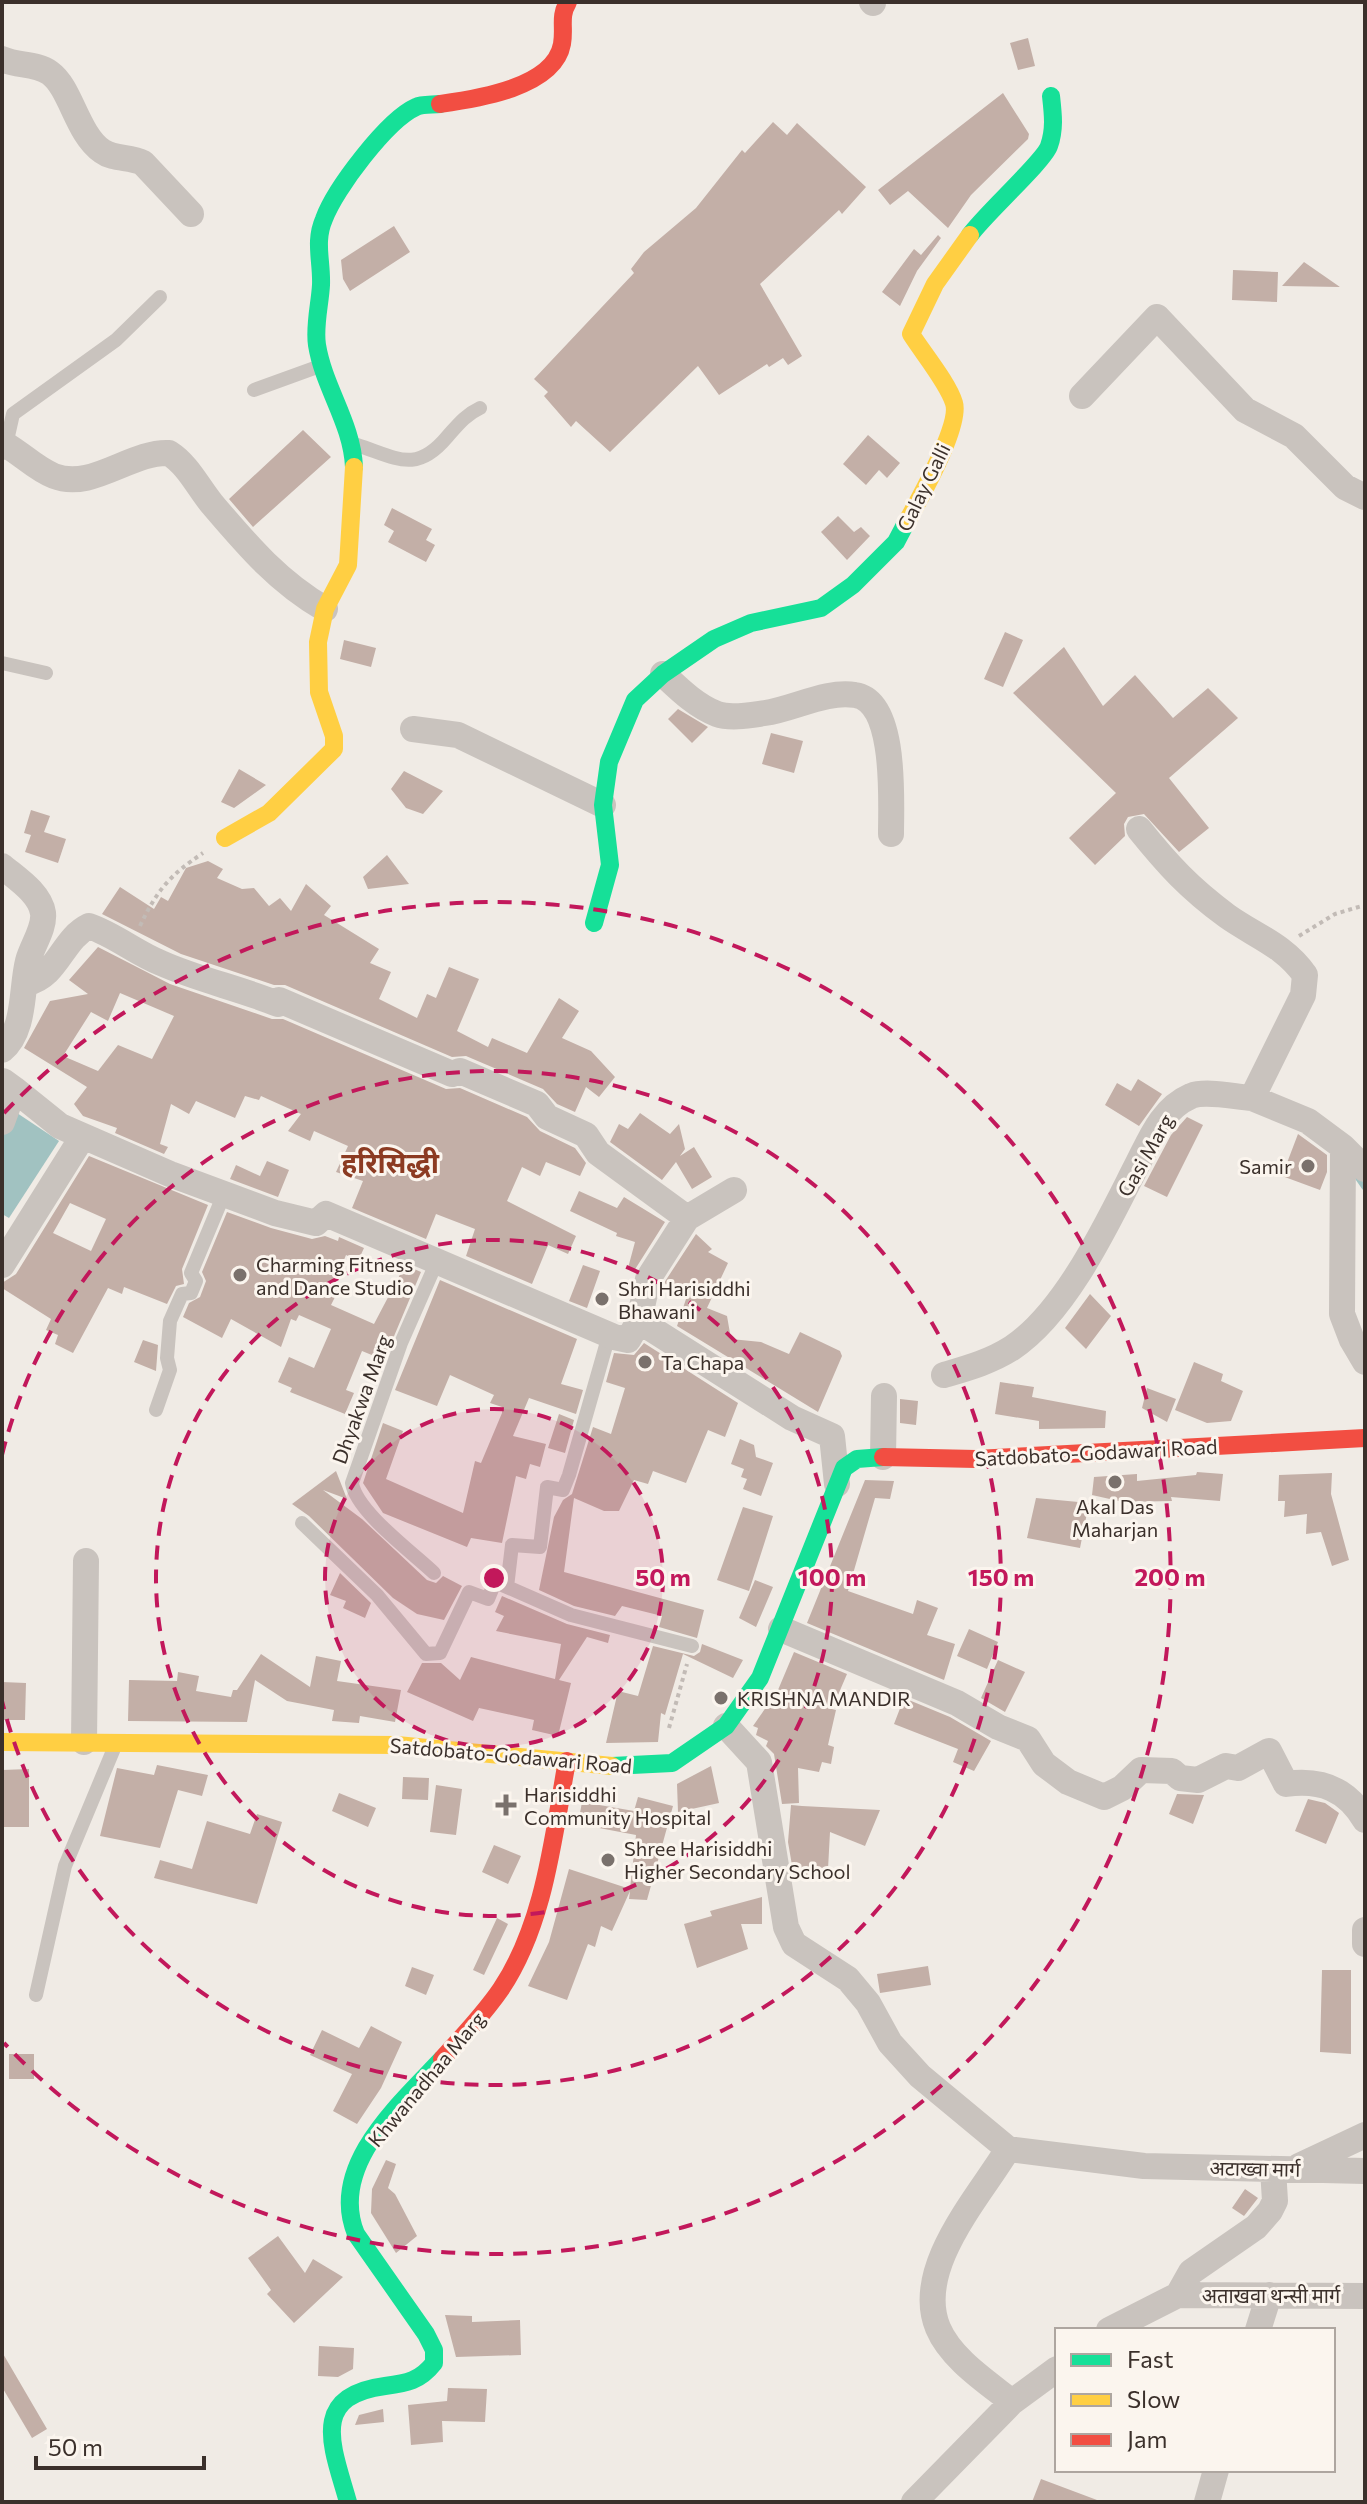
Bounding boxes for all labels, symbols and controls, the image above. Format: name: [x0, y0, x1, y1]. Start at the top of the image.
street label: Galay Galli: [891, 439, 955, 535]
street label: Gasi Marg: [1112, 1109, 1178, 1201]
district label: हरिसिद्धी: [341, 1145, 440, 1179]
place label: Samir: [1239, 1154, 1292, 1178]
marker: Samir: [1299, 1157, 1317, 1175]
place label: Charming Fitness and Dance Studio: [256, 1252, 414, 1299]
marker: Charming Fitness and Dance Studio: [231, 1266, 249, 1284]
place label: Shri Harisiddhi Bhawani: [618, 1276, 751, 1323]
marker: Shri Harisiddhi Bhawani: [593, 1290, 611, 1308]
street label: Dhyakwa Marg: [327, 1331, 396, 1467]
place label: Ta Chapa: [661, 1350, 744, 1374]
marker: Ta Chapa: [636, 1353, 654, 1371]
street label: Satdobato-Godawari Road: [974, 1434, 1218, 1470]
marker: Akal Das Maharjan: [1106, 1473, 1124, 1491]
place label: Akal Das Maharjan: [1072, 1494, 1158, 1541]
text: 50 m: [635, 1562, 691, 1591]
text: 100 m: [798, 1562, 866, 1591]
text: 150 m: [968, 1562, 1034, 1591]
text: 200 m: [1135, 1562, 1205, 1591]
centre of rings: [480, 1564, 508, 1592]
place label: KRISHNA MANDIR: [737, 1686, 911, 1710]
marker: KRISHNA MANDIR: [712, 1689, 730, 1707]
street label: Satdobato-Godawari Road: [389, 1732, 633, 1778]
place label: Harisiddhi Community Hospital: [524, 1782, 711, 1829]
marker: Harisiddhi Community Hospital: [495, 1794, 517, 1816]
place label: Shree Harisiddhi Higher Secondary School: [624, 1836, 851, 1883]
marker: Shree Harisiddhi Higher Secondary School: [599, 1851, 617, 1869]
street label: Khwanadhaa Marg: [363, 2006, 490, 2151]
street label: अटाख्वा मार्ग: [1209, 2155, 1302, 2181]
street label: अताखवा थन्सी मार्ग: [1202, 2283, 1341, 2307]
legend: [1055, 2328, 1335, 2472]
text: Fast: [1127, 2344, 1174, 2373]
text: Slow: [1127, 2384, 1180, 2413]
scale bar: [36, 2420, 204, 2470]
text: Jam: [1127, 2424, 1167, 2453]
text: 50 m: [48, 2432, 103, 2461]

